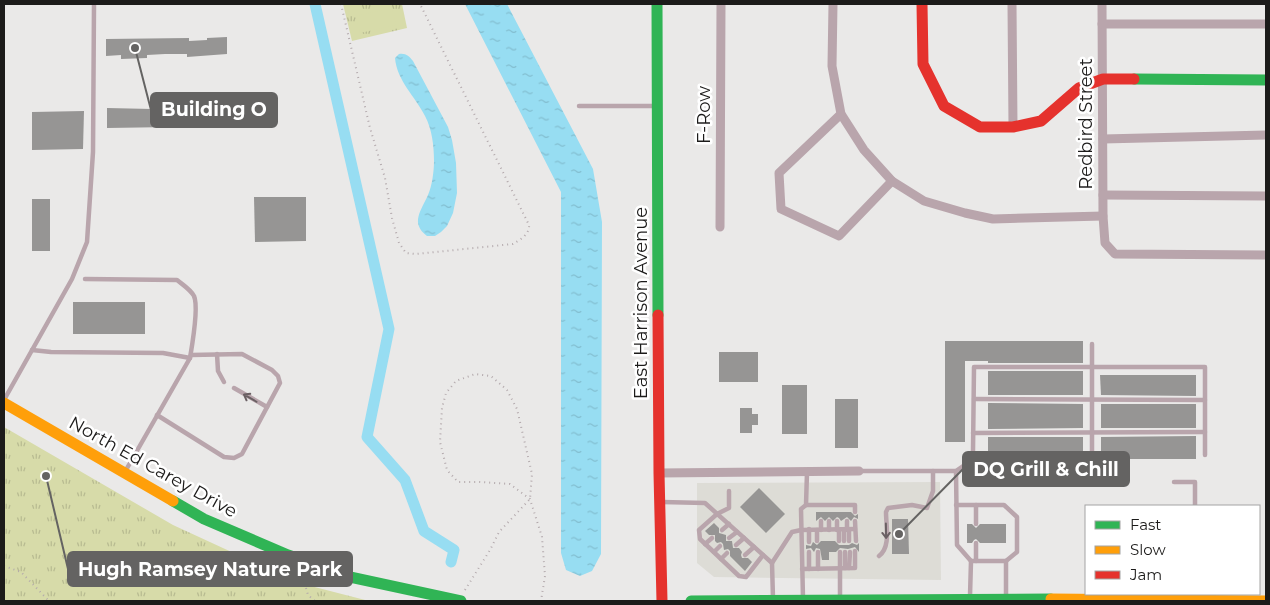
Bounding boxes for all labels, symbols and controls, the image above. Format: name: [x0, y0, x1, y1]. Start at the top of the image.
street label: Redbird Street: [1075, 58, 1097, 190]
street label: F-Row: [693, 86, 715, 144]
callout: Building O: [151, 93, 277, 127]
text: Building O: [161, 98, 267, 121]
street label: East Harrison Avenue: [630, 207, 652, 399]
one-way arrow: [244, 392, 258, 402]
street label: North Ed Carey Drive: [65, 412, 241, 523]
callout: DQ Grill & Chill: [963, 452, 1129, 486]
text: DQ Grill & Chill: [973, 458, 1119, 481]
legend: [1085, 505, 1260, 595]
text: Fast: [1130, 515, 1161, 534]
one-way arrow: [881, 522, 891, 539]
text: Slow: [1130, 540, 1166, 559]
callout: Hugh Ramsey Nature Park: [68, 552, 352, 586]
text: Hugh Ramsey Nature Park: [78, 558, 343, 581]
text: Jam: [1129, 565, 1162, 584]

